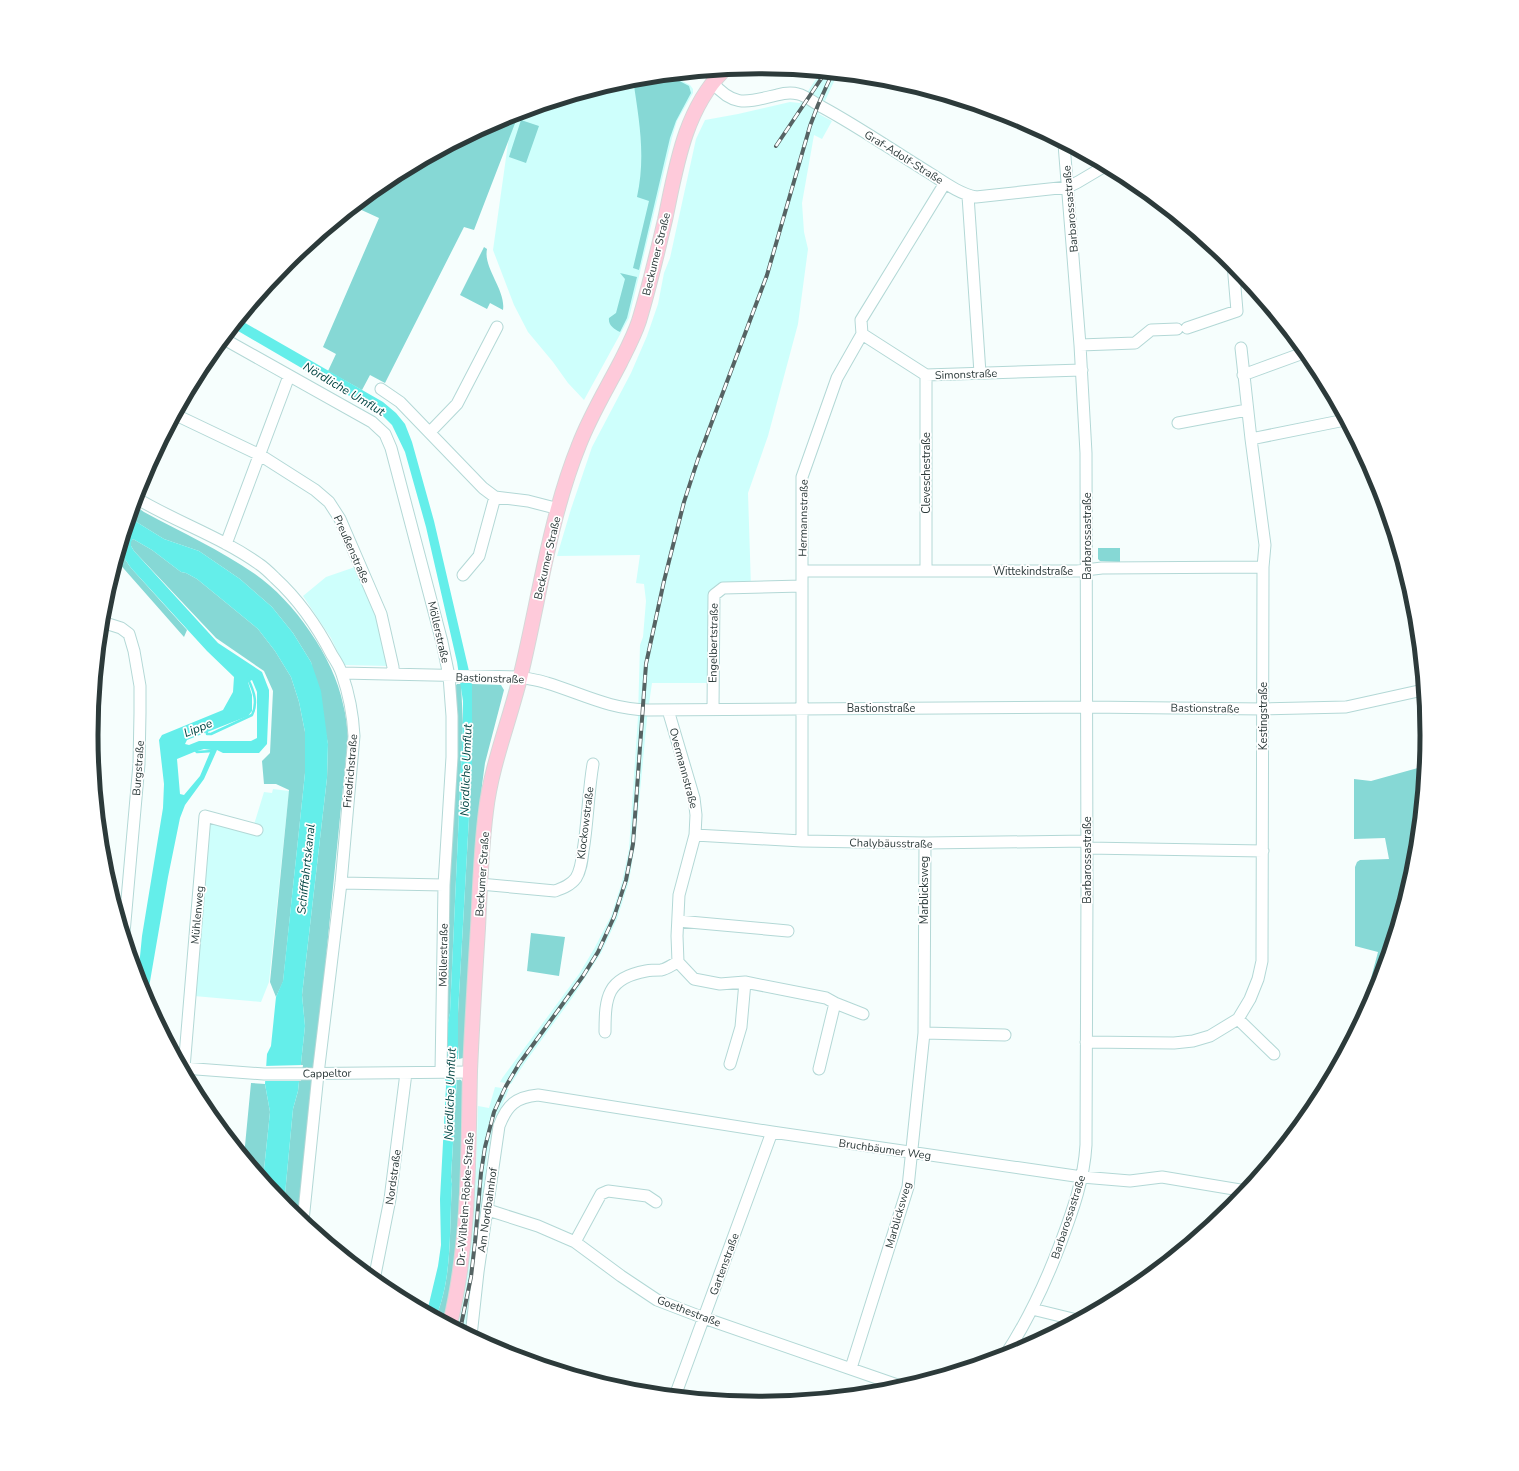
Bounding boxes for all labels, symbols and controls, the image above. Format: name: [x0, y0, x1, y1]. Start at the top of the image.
street label: Graf-Adolf-Straße: [861, 127, 946, 188]
street label: Barbarossastraße: [1059, 165, 1082, 253]
street label: Beckumer Straße: [639, 211, 674, 297]
water label: Nördliche Umflut: [300, 358, 388, 420]
street label: Simonstraße: [935, 366, 998, 383]
street label: Cleveschestraße: [919, 432, 934, 514]
street label: Hermannstraße: [795, 479, 812, 557]
street label: Barbarossastraße: [1080, 492, 1095, 580]
street label: Preußenstraße: [330, 513, 373, 586]
street label: Beckumer Straße: [531, 515, 564, 601]
street label: Wittekindstraße: [993, 564, 1073, 579]
street label: Möllerstraße: [424, 600, 453, 665]
street label: Engelbertstraße: [705, 603, 722, 683]
street label: Bastionstraße: [455, 670, 525, 687]
street label: Kestingstraße: [1256, 682, 1271, 750]
street label: Bastionstraße: [1171, 700, 1240, 717]
street label: Bastionstraße: [847, 701, 915, 716]
water label: Lippe: [181, 715, 215, 741]
water label: Nördliche Umflut: [456, 723, 476, 816]
street label: Overmannstraße: [666, 726, 702, 810]
street label: Friedrichstraße: [340, 733, 361, 809]
street label: Burgstraße: [129, 740, 148, 796]
street label: Klockowstraße: [574, 786, 597, 860]
street label: Barbarossastraße: [1080, 816, 1095, 904]
water label: Schifffahrtskanal: [293, 823, 319, 915]
street label: Beckumer Straße: [472, 831, 493, 917]
street label: Chalybäusstraße: [849, 835, 933, 852]
street label: Marblicksweg: [917, 856, 932, 924]
street label: Mühlenweg: [187, 885, 208, 945]
street label: Möllerstraße: [435, 923, 452, 987]
water label: Nördliche Umflut: [440, 1047, 460, 1140]
street label: Cappeltor: [303, 1066, 352, 1081]
street label: Dr.-Wilhelm-Röpke-Straße: [453, 1132, 478, 1266]
street label: Bruchbäumer Weg: [838, 1136, 932, 1163]
street label: Nordstraße: [382, 1148, 405, 1206]
street label: Am Nordbahnhof: [474, 1166, 501, 1253]
street label: Barbarossastraße: [1048, 1173, 1089, 1261]
street label: Marblicksweg: [882, 1180, 915, 1250]
street label: Gartenstraße: [706, 1231, 743, 1297]
street label: Goethestraße: [655, 1292, 723, 1331]

